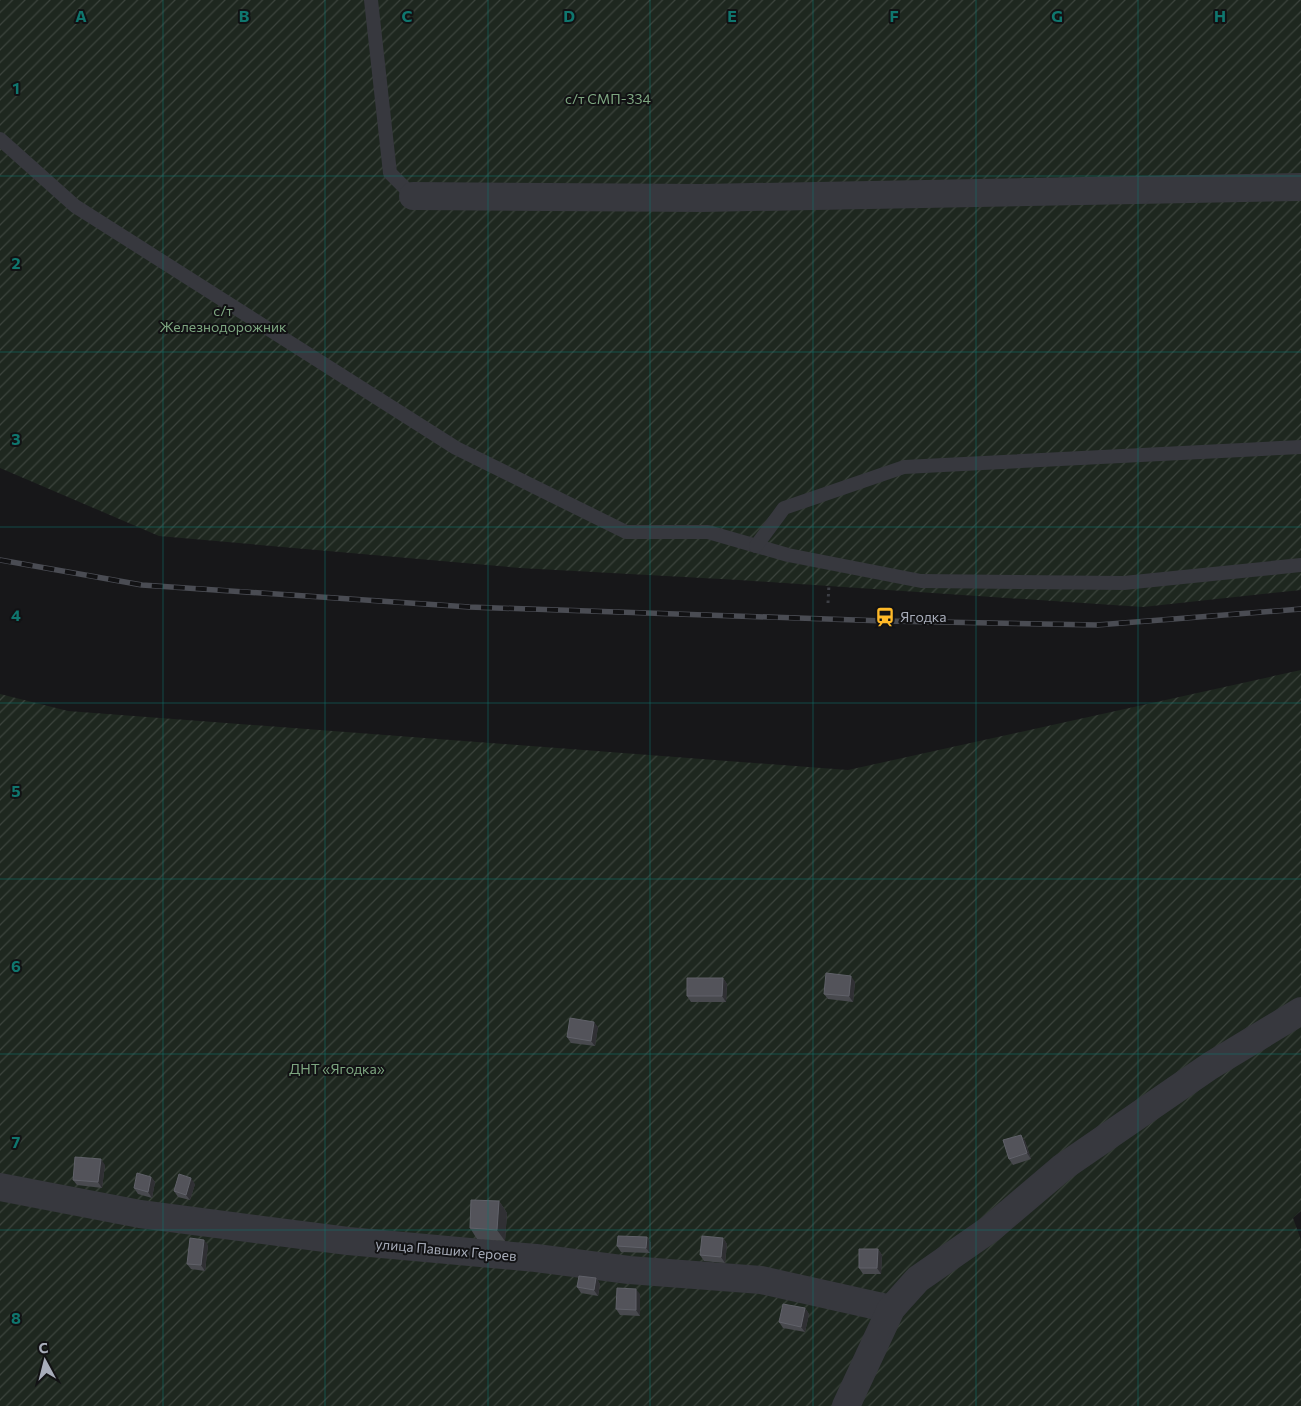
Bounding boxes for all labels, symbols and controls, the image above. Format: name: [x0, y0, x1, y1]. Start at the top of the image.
text: A: [75, 6, 87, 25]
text: B: [239, 6, 250, 25]
text: C: [402, 6, 413, 25]
text: D: [563, 6, 575, 25]
text: E: [727, 6, 737, 25]
text: F: [889, 6, 899, 25]
text: G: [1051, 6, 1063, 25]
text: H: [1214, 6, 1226, 25]
text: 1: [12, 78, 20, 97]
park label: с/т СМП-334: [565, 90, 652, 107]
text: 2: [11, 253, 21, 272]
park label: с/т Железнодорожник: [159, 302, 287, 335]
text: 3: [11, 429, 21, 448]
text: 4: [11, 605, 21, 624]
station icon: Ягодка: [874, 606, 896, 628]
place label: Ягодка: [900, 608, 947, 625]
text: 5: [11, 781, 21, 800]
text: 6: [11, 956, 21, 975]
park label: ДНТ «Ягодка»: [289, 1060, 385, 1077]
text: 7: [12, 1132, 21, 1151]
street label: улица Павших Героев: [375, 1235, 517, 1264]
text: 8: [11, 1308, 21, 1327]
north arrow: [20, 1336, 70, 1386]
text: С: [38, 1339, 49, 1357]

